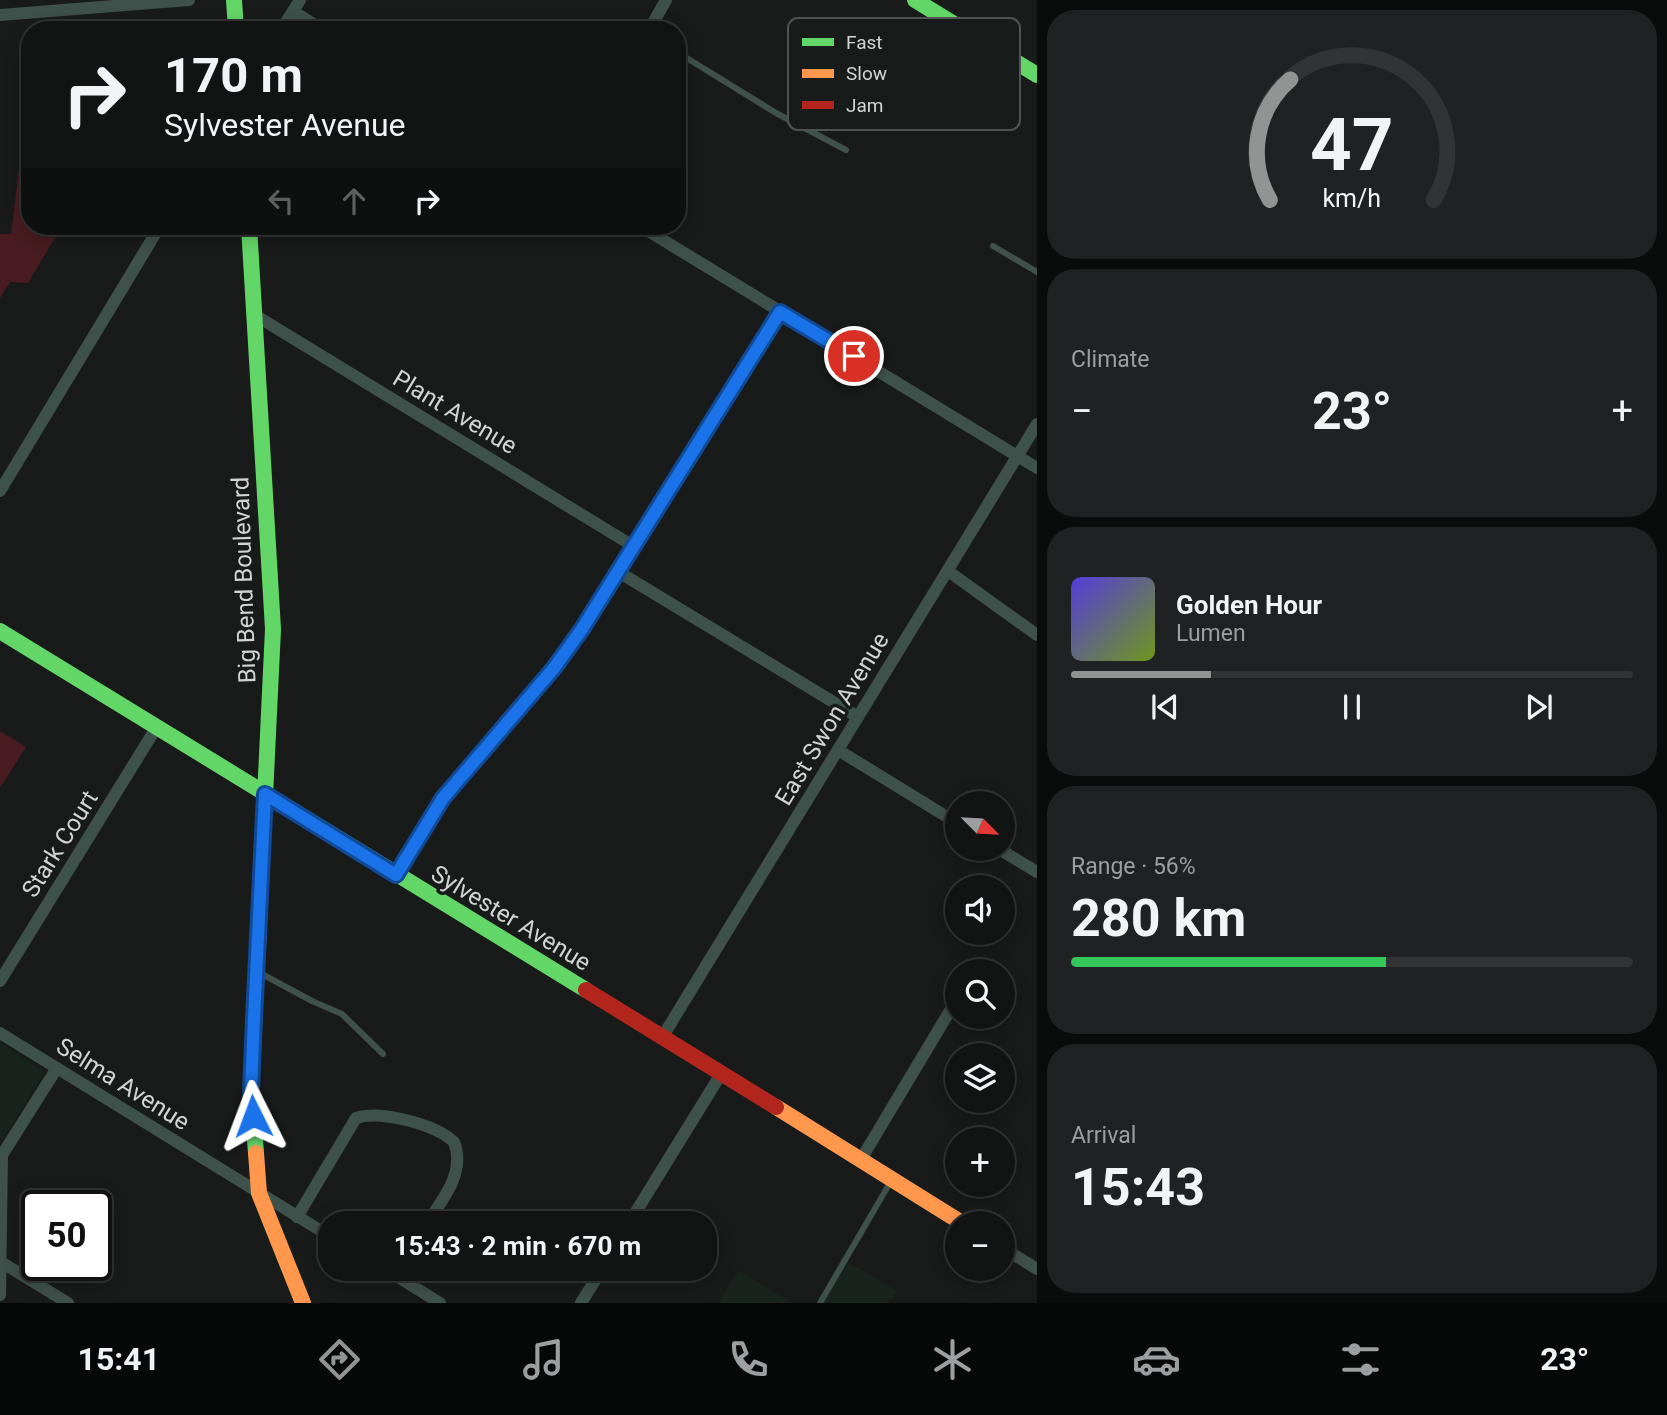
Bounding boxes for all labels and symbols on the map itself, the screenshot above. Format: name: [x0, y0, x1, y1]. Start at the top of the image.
legend: [788, 18, 1020, 130]
text: Fast: [846, 31, 883, 54]
text: Slow: [846, 62, 887, 85]
text: Jam: [846, 94, 883, 117]
pin: [824, 326, 884, 386]
street label: Plant Avenue: [388, 364, 522, 460]
street label: Big Bend Boulevard: [226, 476, 262, 684]
street label: East Swon Avenue: [769, 628, 895, 810]
street label: Stark Court: [16, 785, 104, 903]
north arrow: [945, 791, 1015, 861]
street label: Sylvester Avenue: [426, 859, 596, 977]
street label: Selma Avenue: [51, 1032, 195, 1136]
position arrow: [216, 1079, 290, 1153]
speed limit sign: 50: [21, 1190, 112, 1281]

